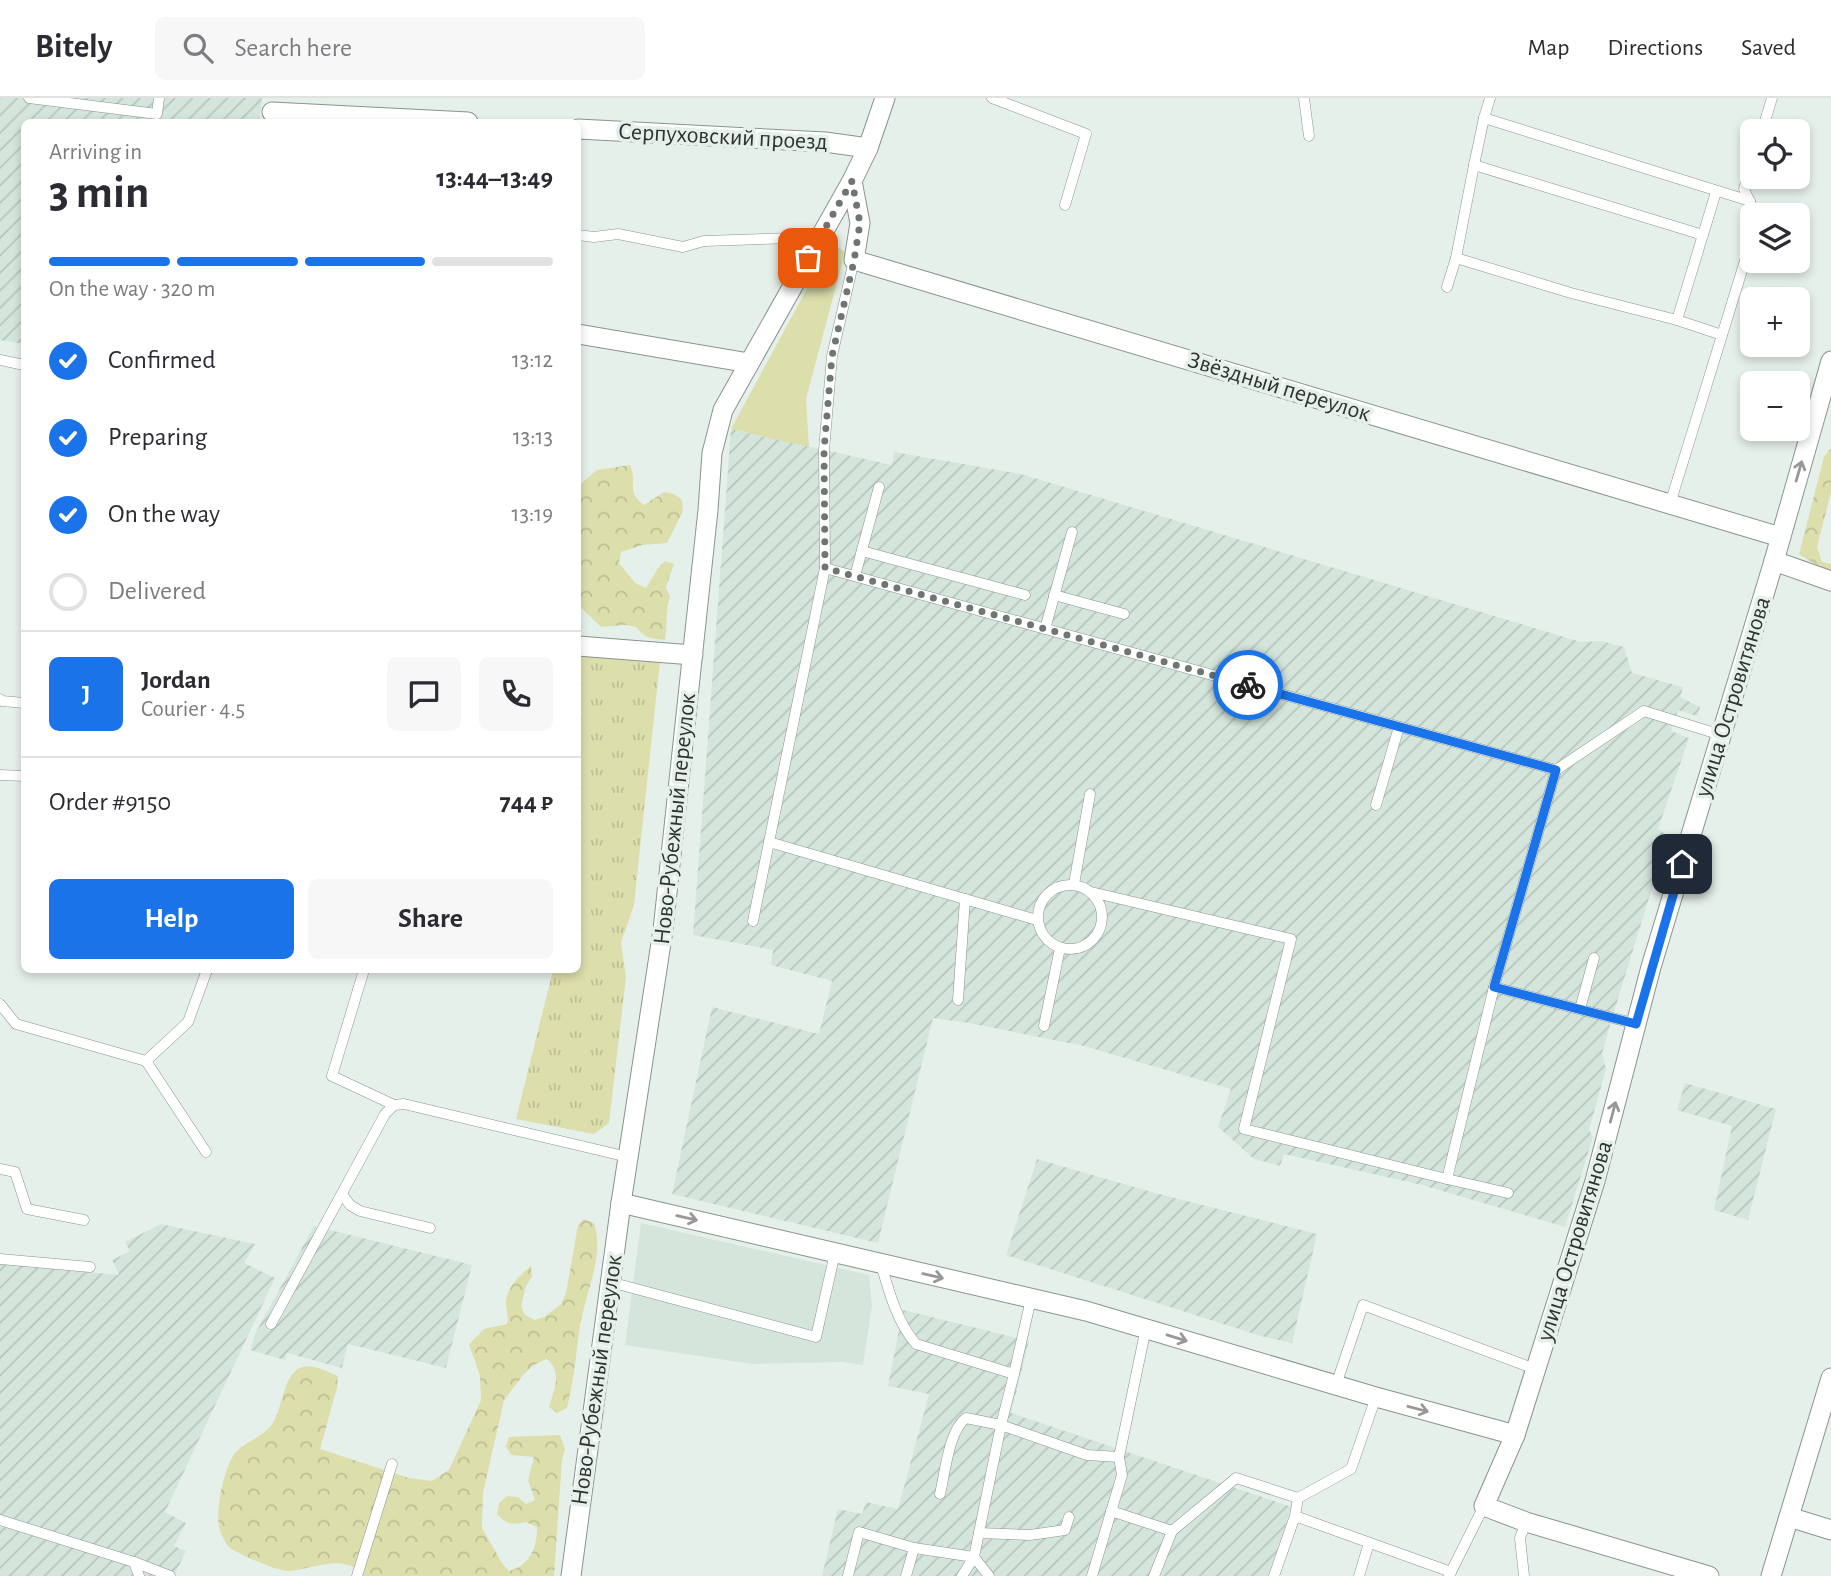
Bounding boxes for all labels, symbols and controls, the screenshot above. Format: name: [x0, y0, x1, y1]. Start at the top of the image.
search box: [155, 17, 645, 80]
icon: search: [179, 29, 217, 67]
text: Bitely: [35, 31, 113, 64]
text: Search here: [235, 35, 352, 61]
text: Map: [1527, 36, 1569, 60]
text: Directions: [1607, 36, 1703, 60]
text: Saved: [1741, 36, 1796, 60]
map controls: [1740, 119, 1810, 441]
button: locate: [1740, 119, 1810, 189]
street label: Серпуховский проезд: [618, 120, 828, 154]
text: Arriving in: [49, 141, 142, 164]
text: 13:44–13:49: [436, 165, 553, 191]
text: 3 min: [49, 170, 149, 216]
button: layers: [1740, 203, 1810, 273]
pin: [778, 228, 838, 288]
icon: bag: [789, 239, 827, 277]
text: On the way · 320 m: [49, 278, 215, 301]
button: +: [1740, 287, 1810, 357]
icon: check: [49, 342, 87, 380]
text: Confirmed: [108, 347, 216, 373]
street label: Звёздный переулок: [1185, 348, 1373, 426]
text: 13:12: [512, 349, 553, 372]
button: −: [1740, 371, 1810, 441]
icon: check: [49, 419, 87, 457]
text: Preparing: [108, 424, 207, 450]
text: 13:13: [513, 426, 553, 449]
one-way arrow: [1794, 461, 1807, 483]
icon: check: [49, 496, 87, 534]
text: On the way: [108, 501, 220, 527]
text: 13:19: [512, 503, 553, 526]
text: Delivered: [108, 578, 206, 604]
street label: улица Островитянова: [1691, 594, 1775, 801]
courier: [1213, 650, 1283, 720]
button: chat: [387, 657, 461, 731]
button: phone: [479, 657, 553, 731]
icon: bike: [1229, 666, 1267, 704]
text: Jordan: [141, 667, 211, 693]
text: J: [82, 681, 90, 707]
street label: Ново-Рубежный переулок: [650, 692, 700, 946]
text: Courier · 4.5: [141, 698, 245, 721]
text: Order #9150: [49, 789, 171, 815]
text: 744 ₽: [500, 789, 553, 815]
pin: [1652, 834, 1712, 894]
icon: home: [1663, 845, 1701, 883]
button: Help: [49, 879, 294, 959]
button: Share: [308, 879, 553, 959]
one-way arrow: [1607, 1101, 1620, 1124]
street label: улица Островитянова: [1533, 1138, 1617, 1345]
one-way arrow: [675, 1212, 698, 1225]
street label: Ново-Рубежный переулок: [568, 1253, 626, 1507]
one-way arrow: [921, 1270, 943, 1283]
one-way arrow: [1165, 1332, 1187, 1345]
one-way arrow: [1407, 1403, 1429, 1416]

